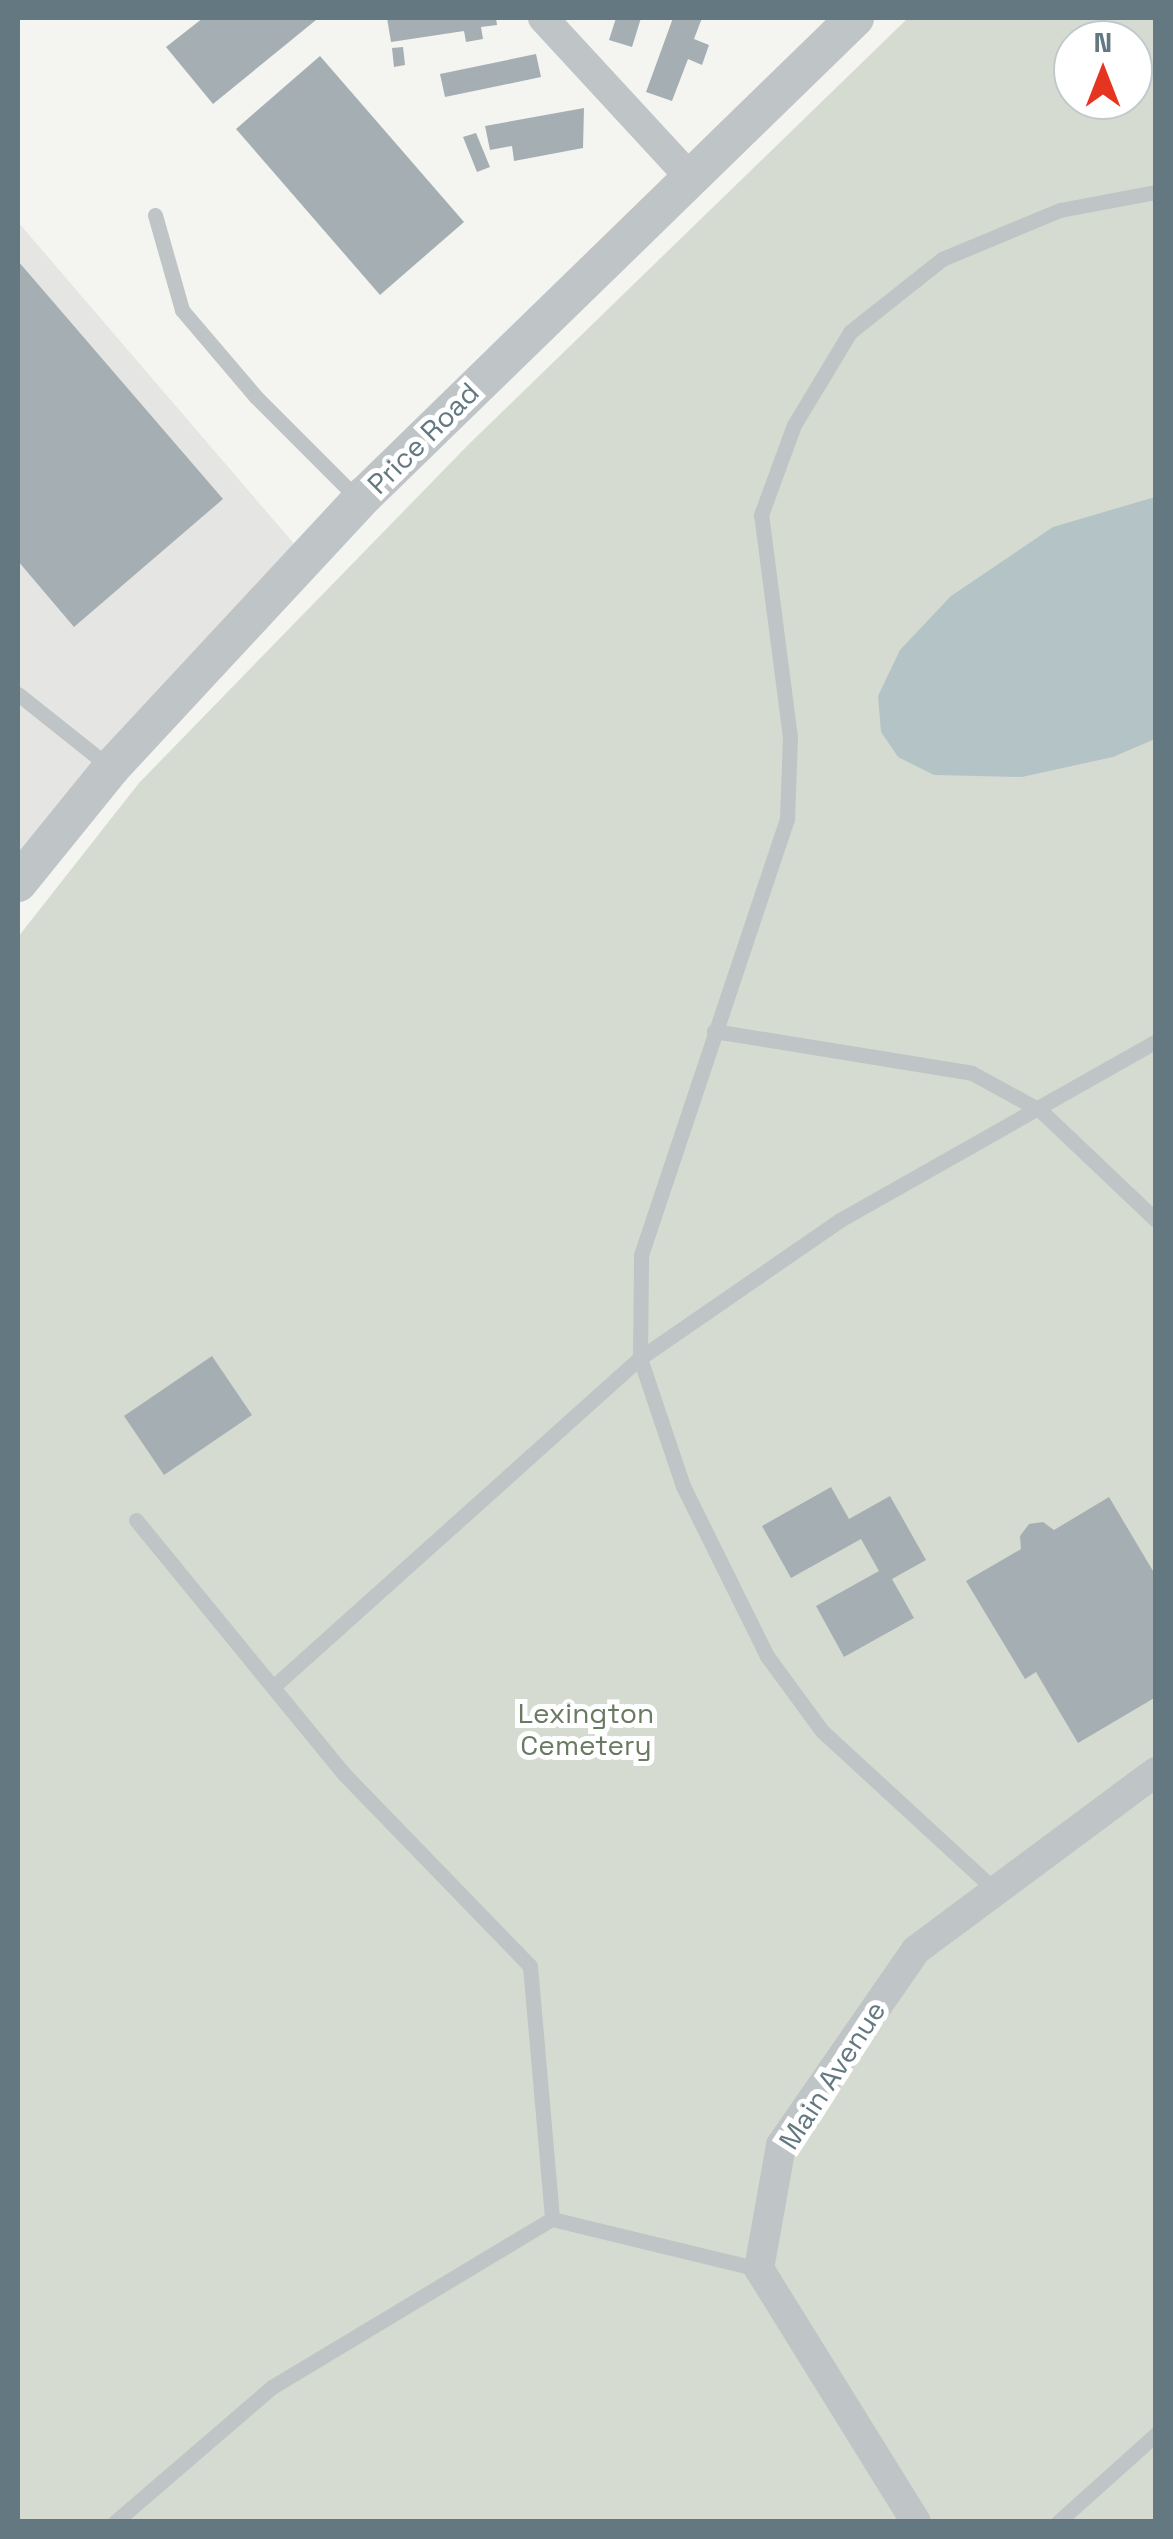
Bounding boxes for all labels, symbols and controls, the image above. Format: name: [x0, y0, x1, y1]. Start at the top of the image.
north arrow: [1053, 20, 1153, 120]
text: N: [1094, 24, 1112, 60]
street label: Price Road: [360, 375, 486, 501]
park label: Lexington Cemetery: [518, 1696, 654, 1762]
street label: Main Avenue: [771, 1994, 893, 2156]

